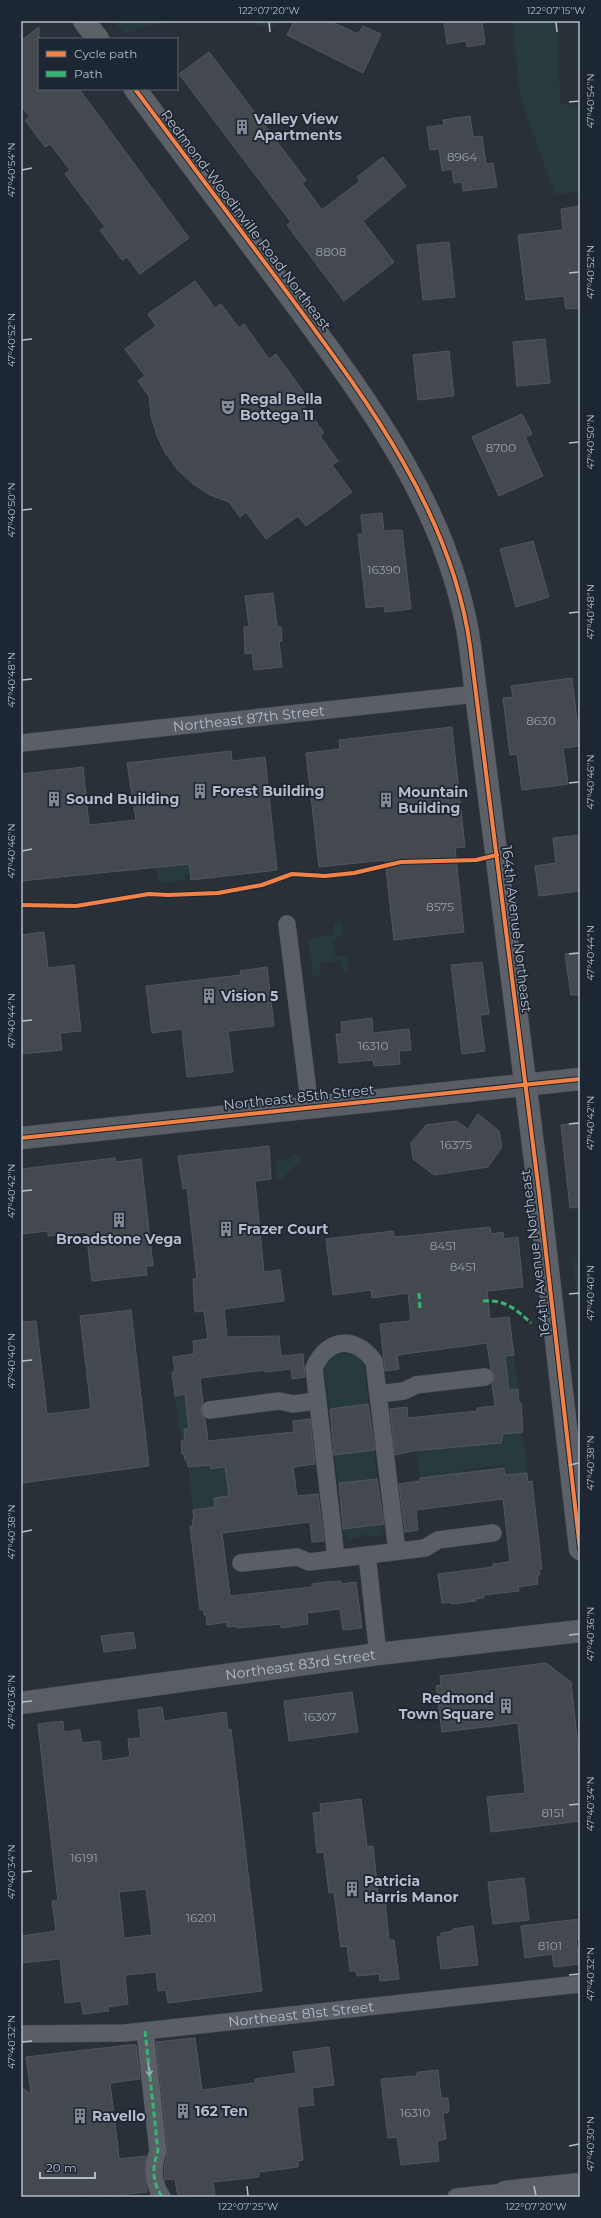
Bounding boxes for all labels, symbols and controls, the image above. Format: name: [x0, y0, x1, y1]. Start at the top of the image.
text: 122°07'20"W: [238, 4, 300, 17]
text: 122°07'15"W: [527, 4, 585, 17]
legend: [38, 38, 178, 90]
text: Cycle path: [74, 46, 137, 61]
text: Path: [74, 66, 103, 81]
text: 47°40'54"N: [584, 73, 597, 129]
street label: Redmond-Woodinville Road Northeast: [157, 106, 335, 334]
place label: Valley View Apartments: [253, 110, 343, 144]
building icon: Valley View Apartments: [233, 118, 251, 136]
text: 47°40'54"N: [5, 142, 18, 198]
house number: 8964: [447, 149, 477, 164]
house number: 8808: [316, 244, 347, 259]
text: 47°40'52"N: [584, 245, 597, 299]
text: 47°40'52"N: [5, 313, 18, 367]
place label: Regal Bella Bottega 11: [240, 390, 322, 424]
theatre icon: Regal Bella Bottega 11: [219, 398, 237, 416]
text: 47°40'50"N: [584, 414, 597, 470]
house number: 8700: [486, 440, 516, 455]
text: 47°40'50"N: [5, 482, 18, 538]
house number: 16390: [367, 562, 401, 577]
text: 47°40'48"N: [584, 584, 597, 640]
text: 47°40'48"N: [5, 652, 18, 708]
street label: Northeast 87th Street: [172, 701, 326, 736]
house number: 8630: [526, 713, 556, 728]
text: 47°40'46"N: [584, 754, 597, 810]
building icon: Forest Building: [191, 782, 209, 800]
place label: Forest Building: [212, 782, 324, 800]
place label: Mountain Building: [398, 783, 468, 817]
building icon: Sound Building: [45, 790, 63, 808]
place label: Sound Building: [66, 790, 179, 808]
building icon: Mountain Building: [377, 791, 395, 809]
text: 47°40'46"N: [5, 823, 18, 879]
street label: 164th Avenue Northeast: [498, 844, 536, 1014]
house number: 8575: [426, 899, 454, 914]
text: 47°40'44"N: [584, 925, 597, 981]
building icon: Vision 5: [200, 987, 218, 1005]
place label: Vision 5: [220, 987, 278, 1005]
text: 47°40'44"N: [5, 993, 18, 1049]
house number: 16310: [358, 1038, 388, 1053]
street label: Northeast 85th Street: [223, 1080, 376, 1114]
text: 47°40'42"N: [584, 1096, 597, 1150]
house number: 16375: [440, 1137, 472, 1152]
text: 47°40'42"N: [5, 1164, 18, 1218]
street label: 164th Avenue Northeast: [516, 1168, 554, 1338]
building icon: Broadstone Vega: [110, 1211, 128, 1229]
building icon: Frazer Court: [217, 1220, 235, 1238]
place label: Frazer Court: [238, 1220, 328, 1238]
place label: Broadstone Vega: [56, 1230, 182, 1248]
house number: 8451: [430, 1238, 456, 1253]
house number: 8451: [450, 1259, 476, 1274]
text: 47°40'40"N: [584, 1265, 597, 1321]
text: 47°40'40"N: [5, 1333, 18, 1389]
text: 47°40'38"N: [584, 1435, 597, 1491]
text: 47°40'38"N: [5, 1504, 18, 1560]
text: 47°40'36"N: [584, 1607, 597, 1661]
street label: Northeast 83rd Street: [224, 1645, 377, 1684]
text: 47°40'36"N: [5, 1675, 18, 1729]
place label: Redmond Town Square: [399, 1689, 494, 1723]
building icon: Redmond Town Square: [497, 1697, 515, 1715]
house number: 16307: [303, 1709, 337, 1724]
text: 47°40'34"N: [584, 1776, 597, 1832]
house number: 8151: [541, 1805, 565, 1820]
text: 47°40'34"N: [5, 1844, 18, 1900]
house number: 16191: [70, 1850, 98, 1865]
place label: Patricia Harris Manor: [364, 1872, 458, 1906]
building icon: Patricia Harris Manor: [343, 1880, 361, 1898]
house number: 16201: [186, 1910, 216, 1925]
house number: 8101: [538, 1938, 562, 1953]
text: 47°40'32"N: [584, 1947, 597, 2001]
street label: Northeast 81st Street: [227, 1997, 375, 2031]
text: 47°40'32"N: [5, 2015, 18, 2069]
one-way arrow: [145, 2063, 152, 2076]
building icon: 162 Ten: [174, 2102, 192, 2120]
place label: 162 Ten: [195, 2102, 248, 2120]
house number: 16310: [400, 2105, 430, 2120]
building icon: Ravello: [71, 2107, 89, 2125]
place label: Ravello: [92, 2107, 145, 2125]
text: 47°40'30"N: [584, 2116, 597, 2172]
scale bar: [40, 2154, 95, 2180]
text: 20 m: [46, 2160, 77, 2175]
text: 122°07'25"W: [218, 2200, 278, 2213]
text: 122°07'20"W: [505, 2200, 567, 2213]

